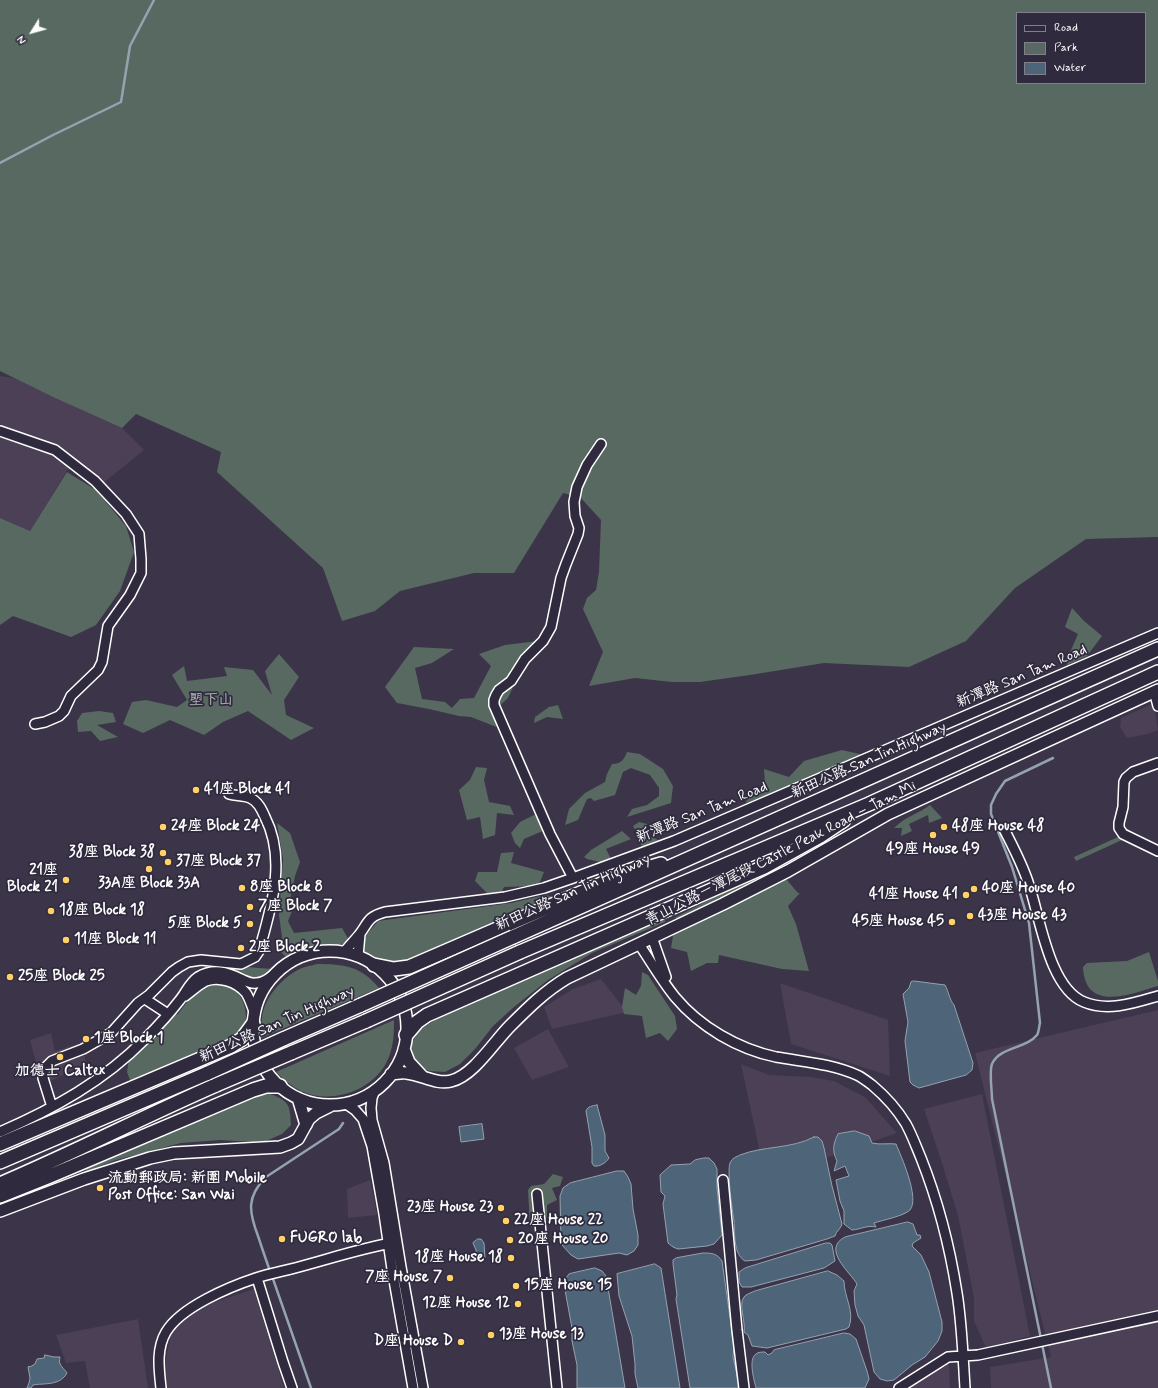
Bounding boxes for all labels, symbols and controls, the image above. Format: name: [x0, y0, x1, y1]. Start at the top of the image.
north arrow: [12, 12, 52, 52]
legend: [1016, 12, 1146, 84]
text: Road: [1054, 20, 1078, 36]
text: N: [15, 32, 30, 46]
text: Park: [1054, 40, 1078, 56]
text: Water: [1054, 60, 1086, 76]
street label: 新潭路 San Tam Road: [954, 641, 1090, 713]
park label: 塱下山: [189, 692, 233, 710]
street label: 新田公路 San Tin Highway: [789, 719, 949, 803]
street label: 新潭路 San Tam Road: [634, 778, 770, 848]
street label: 青山公路－潭尾段 Castle Peak Road – Tam Mi: [643, 778, 919, 930]
place label: 41座 Block 41: [204, 781, 291, 799]
marker: 41座 Block 41: [191, 785, 201, 795]
place label: 24座 Block 24: [171, 818, 260, 836]
place label: 48座 House 48: [952, 818, 1044, 836]
marker: 24座 Block 24: [158, 822, 168, 832]
marker: 48座 House 48: [939, 822, 949, 832]
marker: 49座 House 49: [928, 830, 938, 840]
place label: 49座 House 49: [886, 841, 980, 859]
place label: 38座 Block 38: [69, 844, 155, 862]
marker: 38座 Block 38: [158, 848, 168, 858]
street label: 新田公路 San Tin Highway: [493, 851, 653, 935]
place label: 37座 Block 37: [176, 853, 261, 871]
marker: 37座 Block 37: [163, 857, 173, 867]
place label: 21座 Block 21: [7, 862, 58, 897]
marker: 33A座 Block 33A: [144, 864, 154, 874]
marker: 21座 Block 21: [61, 875, 71, 885]
place label: 33A座 Block 33A: [98, 875, 200, 893]
place label: 8座 Block 8: [250, 879, 323, 897]
place label: 40座 House 40: [982, 880, 1075, 898]
marker: 8座 Block 8: [237, 883, 247, 893]
marker: 40座 House 40: [969, 884, 979, 894]
place label: 41座 House 41: [869, 886, 958, 904]
marker: 41座 House 41: [961, 890, 971, 900]
place label: 7座 Block 7: [258, 898, 332, 916]
place label: 18座 Block 18: [59, 902, 145, 920]
marker: 7座 Block 7: [245, 902, 255, 912]
marker: 18座 Block 18: [46, 906, 56, 916]
place label: 43座 House 43: [978, 907, 1067, 925]
marker: 43座 House 43: [965, 911, 975, 921]
place label: 45座 House 45: [852, 913, 944, 931]
place label: 5座 Block 5: [168, 915, 242, 933]
marker: 45座 House 45: [947, 917, 957, 927]
marker: 5座 Block 5: [245, 919, 255, 929]
place label: 11座 Block 11: [74, 931, 156, 949]
marker: 11座 Block 11: [61, 935, 71, 945]
place label: 2座 Block 2: [249, 939, 320, 957]
marker: 2座 Block 2: [236, 943, 246, 953]
place label: 25座 Block 25: [18, 968, 105, 986]
marker: 25座 Block 25: [5, 972, 15, 982]
street label: 新田公路 San Tin Highway: [197, 983, 357, 1067]
place label: 1座 Block 1: [94, 1030, 164, 1048]
marker: 1座 Block 1: [81, 1034, 91, 1044]
marker: 加德士 Caltex: [55, 1052, 65, 1062]
place label: 加德士 Caltex: [15, 1063, 105, 1081]
place label: 流動郵政局: 新圍 Mobile Post Office: San Wai: [108, 1170, 267, 1205]
marker: 流動郵政局: 新圍 Mobile Post Office: San Wai: [95, 1183, 105, 1193]
place label: 23座 House 23: [407, 1199, 493, 1217]
marker: 23座 House 23: [496, 1203, 506, 1213]
place label: 22座 House 22: [514, 1212, 603, 1230]
marker: 22座 House 22: [501, 1216, 511, 1226]
place label: FUGRO lab: [290, 1230, 362, 1248]
place label: 20座 House 20: [518, 1231, 608, 1249]
marker: FUGRO lab: [277, 1234, 287, 1244]
marker: 20座 House 20: [505, 1235, 515, 1245]
place label: 18座 House 18: [415, 1249, 503, 1267]
marker: 18座 House 18: [506, 1253, 516, 1263]
place label: 7座 House 7: [365, 1269, 442, 1287]
marker: 7座 House 7: [445, 1273, 455, 1283]
place label: 15座 House 15: [524, 1277, 612, 1295]
marker: 15座 House 15: [511, 1281, 521, 1291]
place label: 12座 House 12: [422, 1295, 510, 1313]
marker: 12座 House 12: [513, 1299, 523, 1309]
place label: 13座 House 13: [499, 1326, 584, 1344]
marker: 13座 House 13: [486, 1330, 496, 1340]
place label: D座 House D: [374, 1333, 453, 1351]
marker: D座 House D: [456, 1337, 466, 1347]

